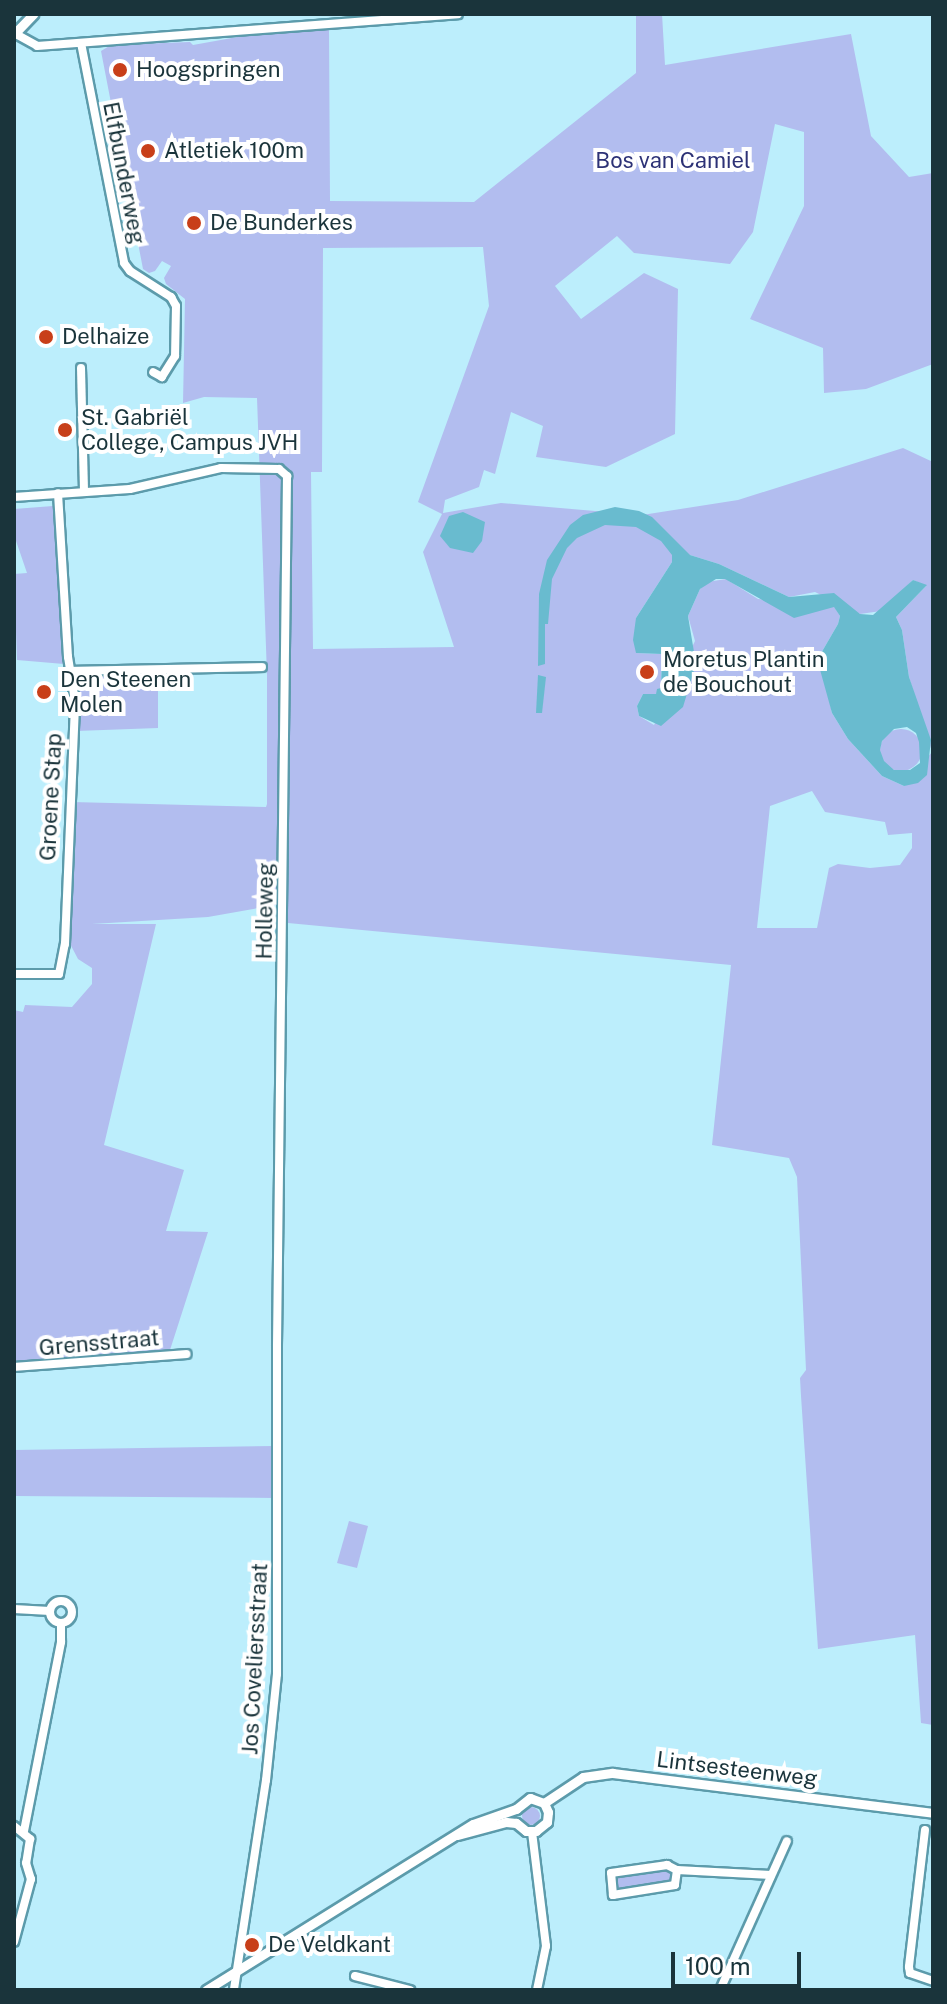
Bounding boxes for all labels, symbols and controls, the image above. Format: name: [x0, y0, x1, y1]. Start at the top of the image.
place label: Hoogspringen: [136, 57, 280, 83]
marker: Hoogspringen: [111, 61, 129, 79]
street label: Elfbunderweg: [97, 100, 151, 246]
place label: Atletiek 100m: [164, 138, 304, 164]
marker: Atletiek 100m: [139, 142, 157, 160]
park label: Bos van Camiel: [595, 148, 751, 174]
place label: De Bunderkes: [210, 210, 353, 236]
marker: De Bunderkes: [185, 214, 203, 232]
place label: Delhaize: [62, 324, 149, 350]
marker: Delhaize: [37, 328, 55, 346]
place label: St. Gabriël College, Campus JVH: [81, 404, 299, 456]
marker: St. Gabriël College, Campus JVH: [56, 421, 74, 439]
place label: Moretus Plantin de Bouchout: [663, 646, 825, 698]
marker: Moretus Plantin de Bouchout: [638, 663, 656, 681]
place label: Den Steenen Molen: [60, 666, 191, 718]
marker: Den Steenen Molen: [35, 683, 53, 701]
street label: Groene Stap: [34, 732, 68, 862]
street label: Holleweg: [251, 862, 279, 960]
street label: Grensstraat: [38, 1325, 160, 1361]
street label: Jos Coveliersstraat: [237, 1562, 273, 1756]
street label: Lintsesteenweg: [655, 1746, 819, 1792]
place label: De Veldkant: [268, 1932, 392, 1958]
marker: De Veldkant: [243, 1936, 261, 1954]
scale bar: [675, 1936, 805, 1986]
text: 100 m: [685, 1952, 751, 1980]

